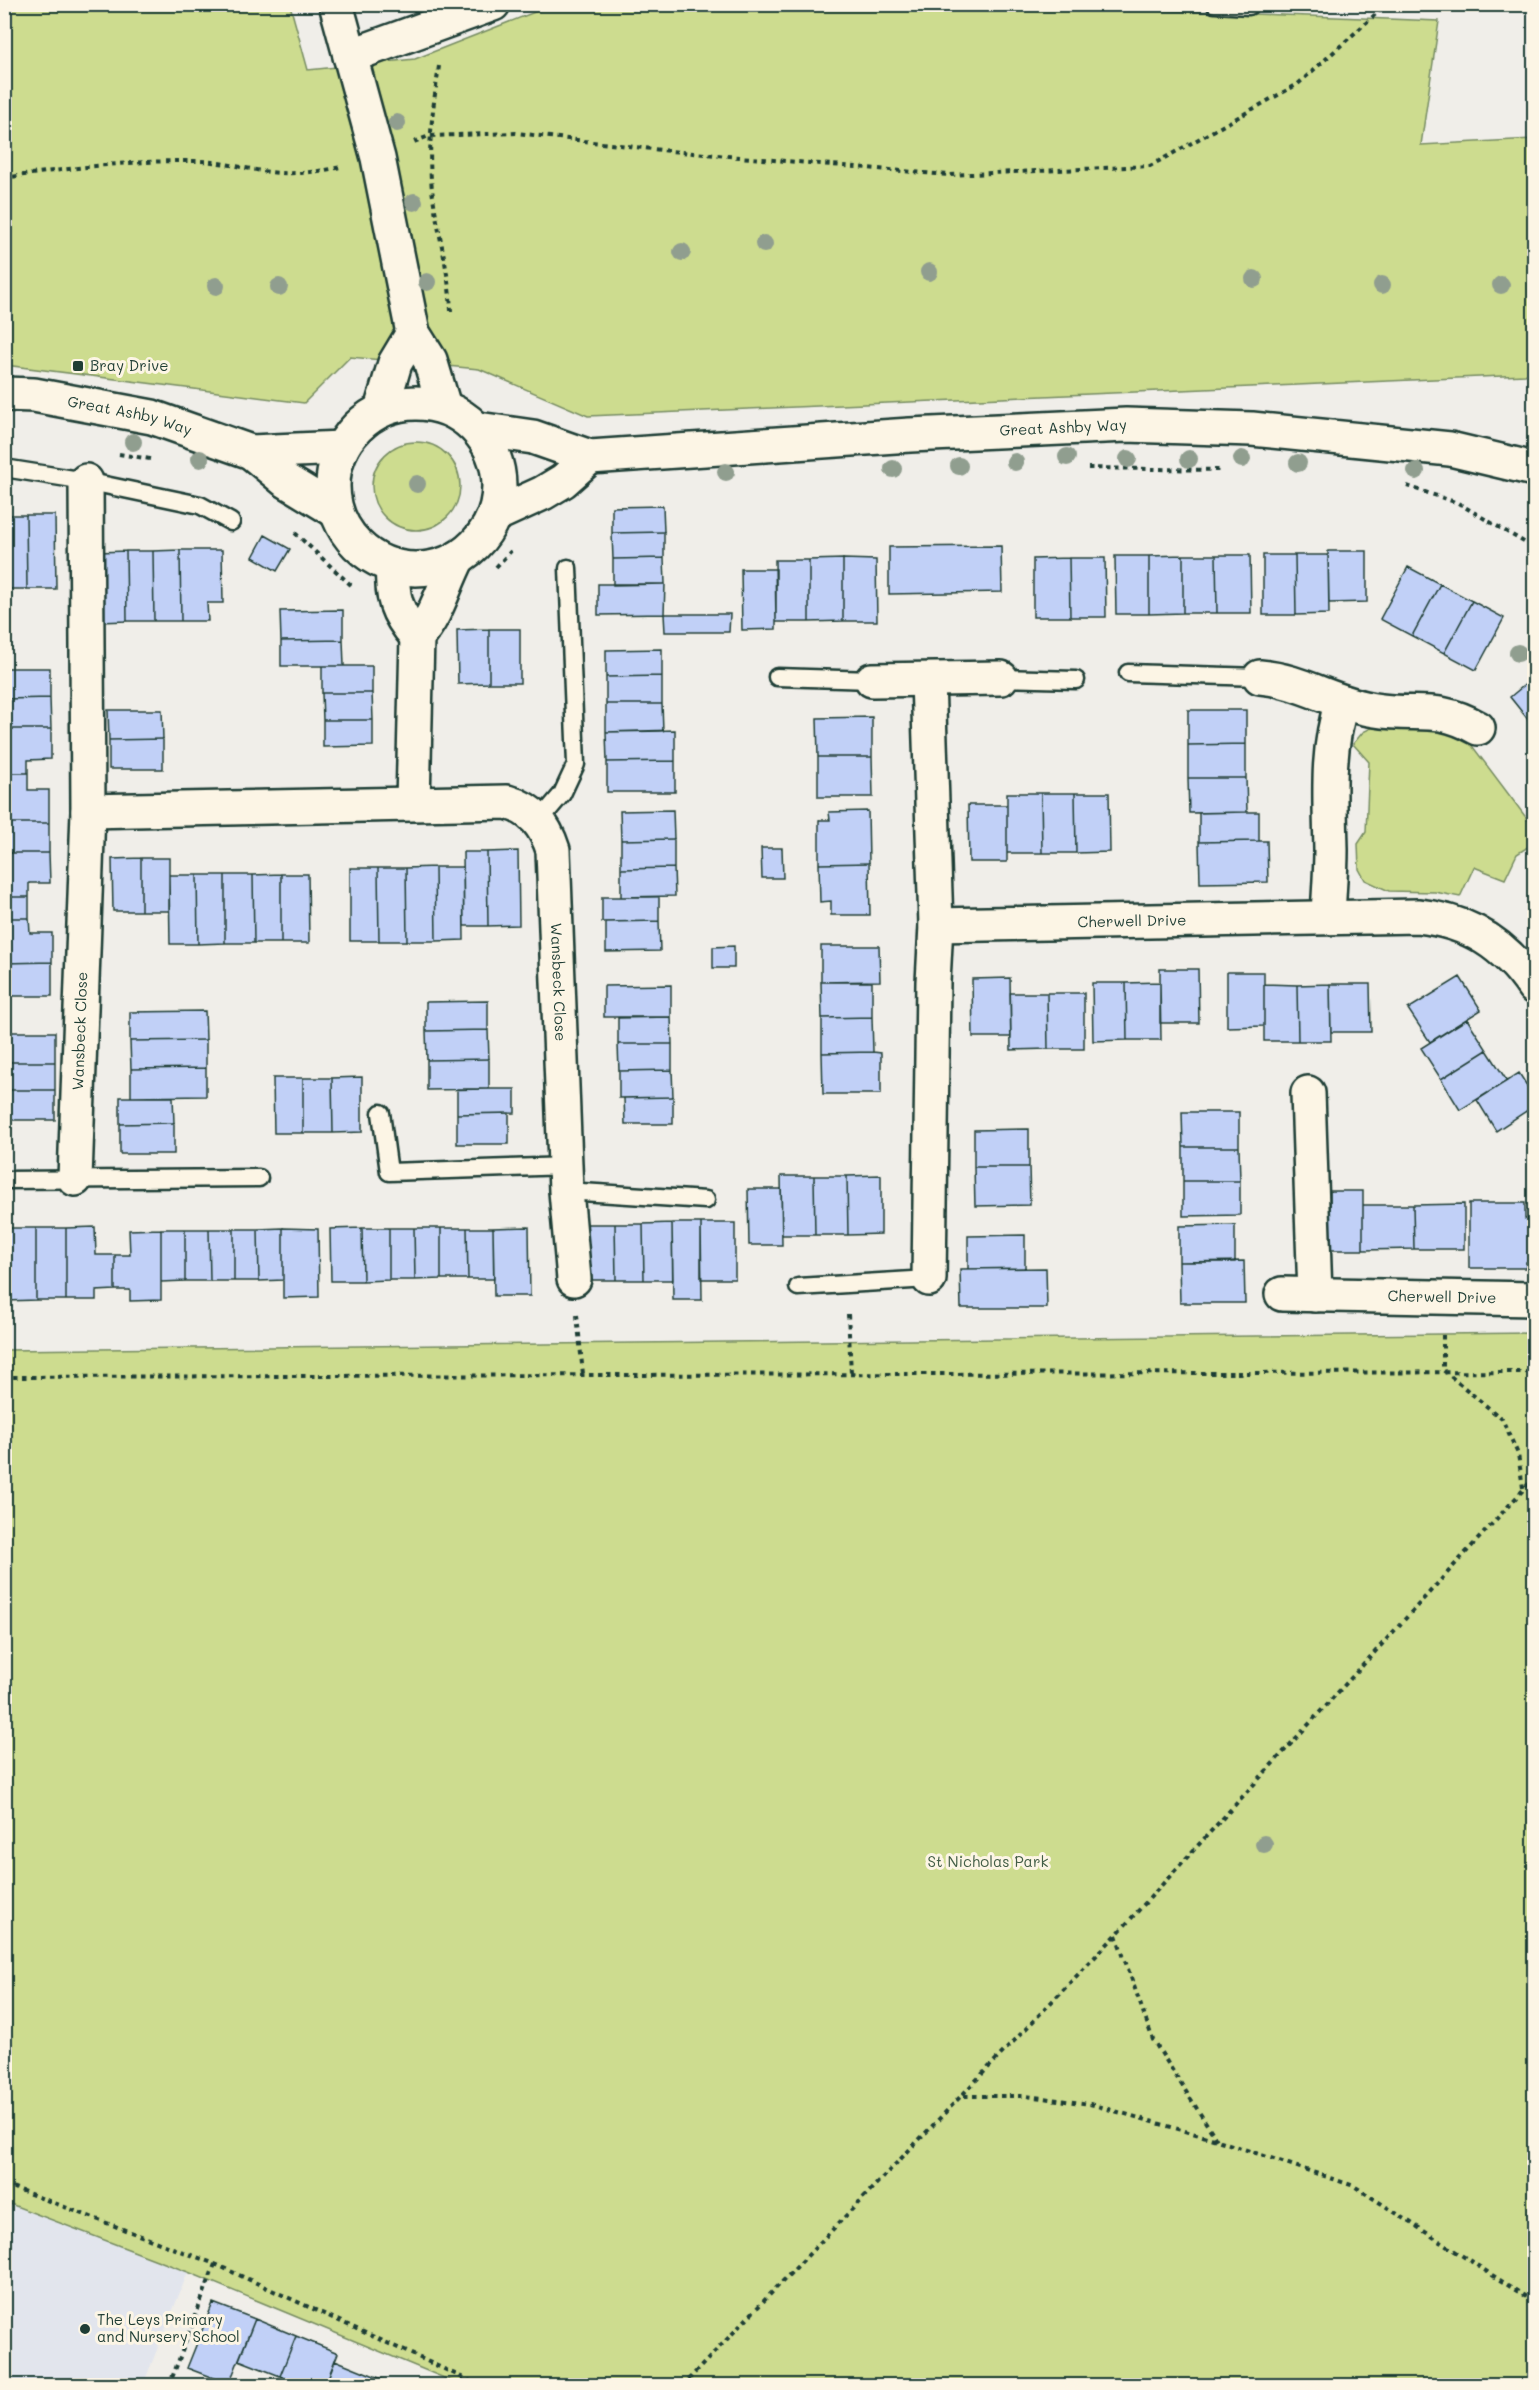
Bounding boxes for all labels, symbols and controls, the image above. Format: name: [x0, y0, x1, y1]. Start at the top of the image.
place label: Bray Drive: [90, 355, 168, 375]
marker: Bray Drive: [71, 359, 85, 373]
street label: Great Ashby Way: [66, 390, 195, 439]
street label: Great Ashby Way: [999, 414, 1127, 440]
street label: Cherwell Drive: [1077, 909, 1187, 931]
street label: Wansbeck Close: [547, 922, 571, 1042]
street label: Wansbeck Close: [67, 971, 91, 1091]
street label: Cherwell Drive: [1387, 1285, 1497, 1307]
park label: St Nicholas Park: [928, 1851, 1048, 1871]
place label: The Leys Primary and Nursery School: [97, 2309, 240, 2346]
marker: The Leys Primary and Nursery School: [78, 2322, 92, 2336]

